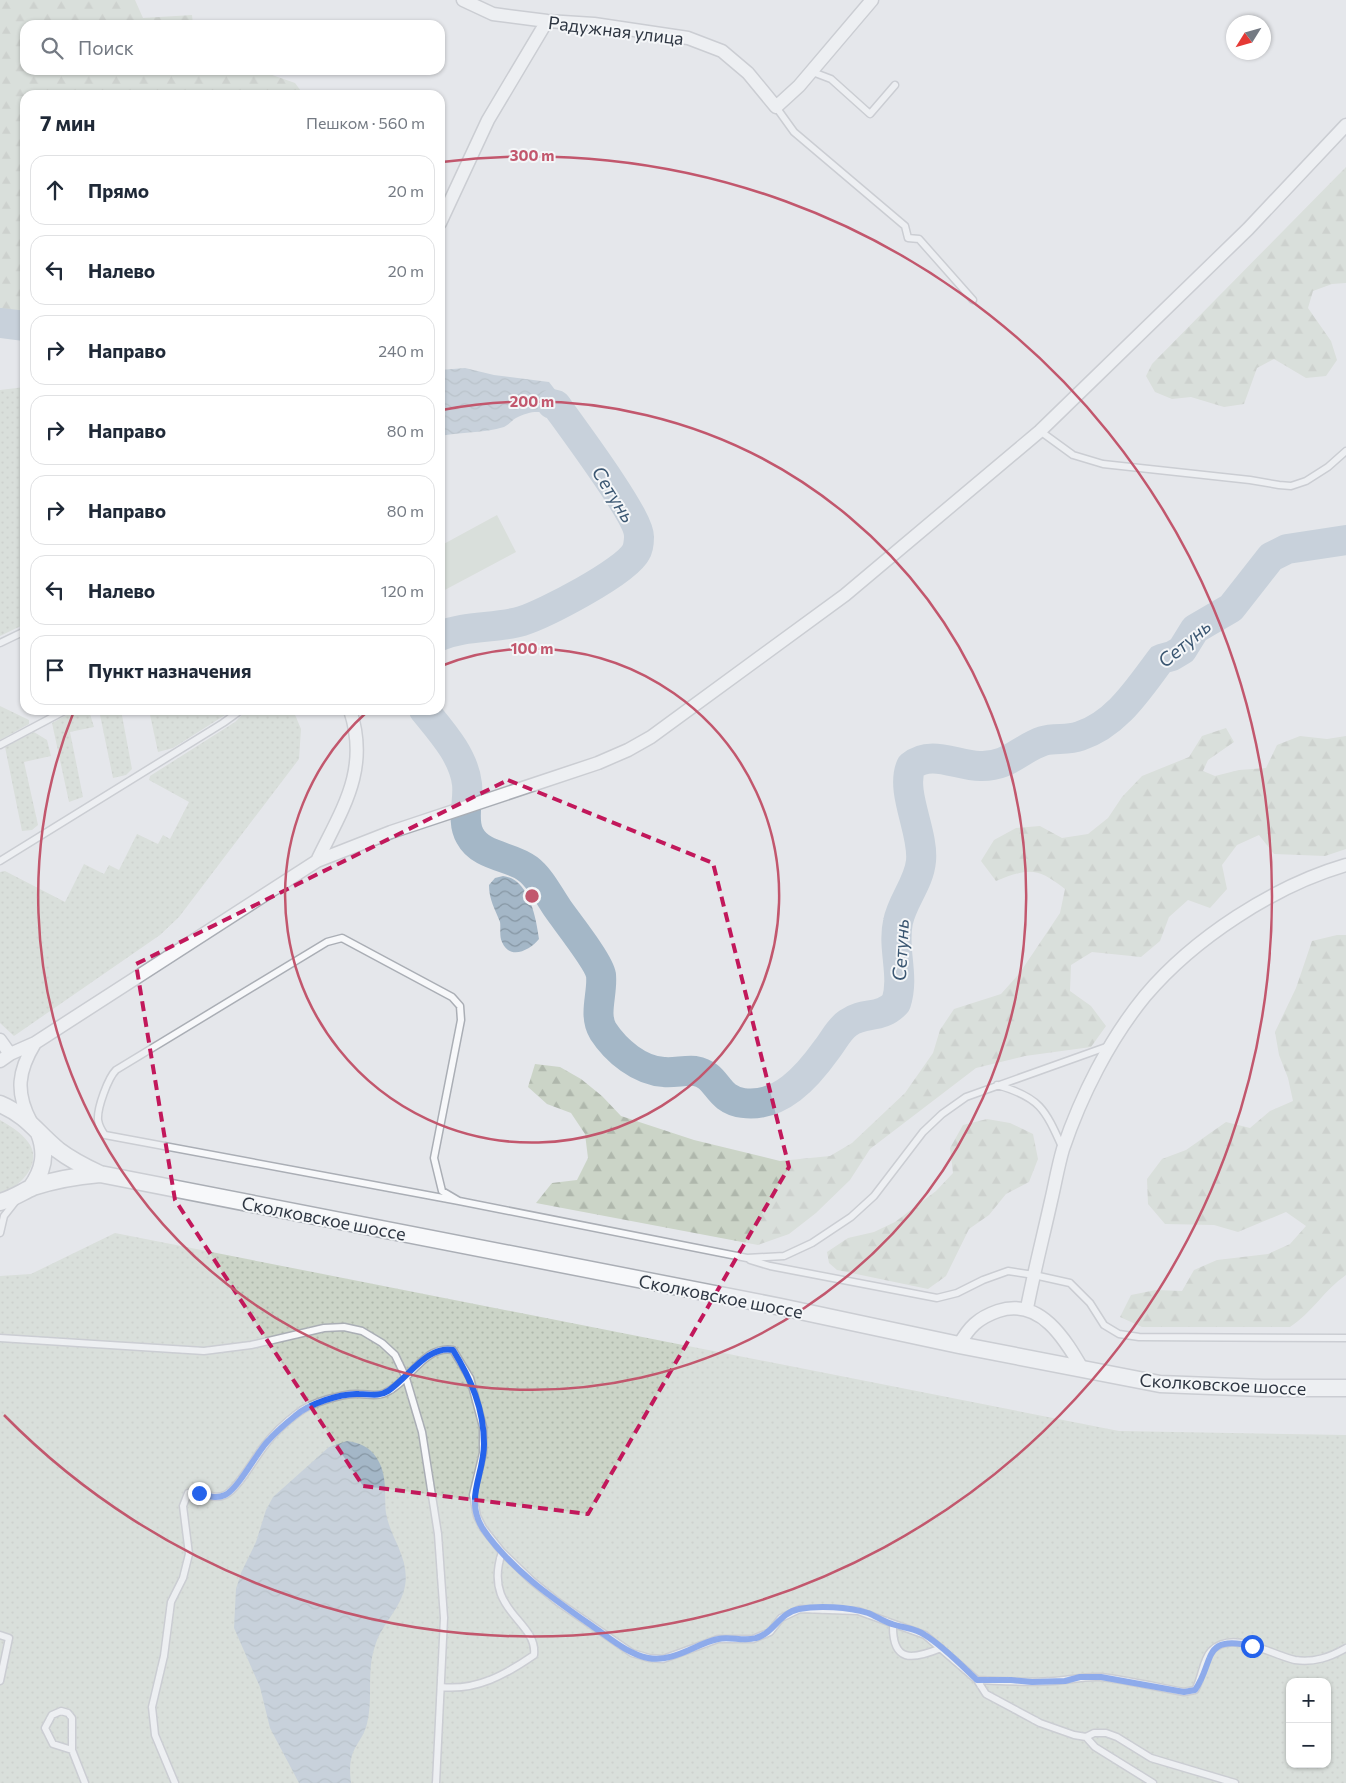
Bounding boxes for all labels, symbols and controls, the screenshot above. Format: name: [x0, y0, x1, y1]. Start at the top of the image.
street label: Радужная улица: [547, 11, 685, 49]
north arrow: [1226, 15, 1271, 60]
search box: [20, 20, 445, 75]
icon: search: [38, 34, 66, 62]
text: Поиск: [78, 36, 134, 59]
text: 7 мин: [40, 110, 96, 135]
text: Пешком · 560 m: [306, 113, 425, 132]
text: 300 m: [510, 146, 554, 164]
icon: ahead: [41, 176, 69, 204]
text: Прямо: [88, 179, 149, 202]
text: 20 m: [388, 181, 424, 200]
icon: left: [41, 256, 69, 284]
text: Налево: [88, 259, 155, 282]
text: 20 m: [388, 261, 424, 280]
icon: right: [41, 336, 69, 364]
text: Направо: [88, 339, 166, 362]
text: 240 m: [378, 341, 424, 360]
text: 200 m: [510, 392, 554, 410]
icon: right: [41, 416, 69, 444]
text: Направо: [88, 419, 166, 442]
text: 80 m: [387, 421, 424, 440]
water label: Сетунь: [588, 461, 640, 527]
icon: right: [41, 496, 69, 524]
text: Направо: [88, 499, 166, 522]
text: 80 m: [387, 501, 424, 520]
icon: left: [41, 576, 69, 604]
text: Налево: [88, 579, 155, 602]
text: 120 m: [381, 581, 424, 600]
water label: Сетунь: [1153, 614, 1215, 672]
text: 100 m: [511, 639, 553, 657]
icon: arrive: [41, 656, 69, 684]
text: Пункт назначения: [88, 659, 251, 682]
centre of rings: [523, 887, 541, 905]
water label: Сетунь: [887, 918, 913, 982]
street label: Сколковское шоссе: [240, 1191, 408, 1245]
street label: Сколковское шоссе: [637, 1269, 805, 1323]
street label: Сколковское шоссе: [1139, 1369, 1307, 1399]
route end: [188, 1482, 211, 1505]
route start: [1241, 1635, 1264, 1658]
map controls: [1286, 1678, 1331, 1768]
button: +: [1286, 1678, 1331, 1723]
button: −: [1286, 1723, 1331, 1768]

